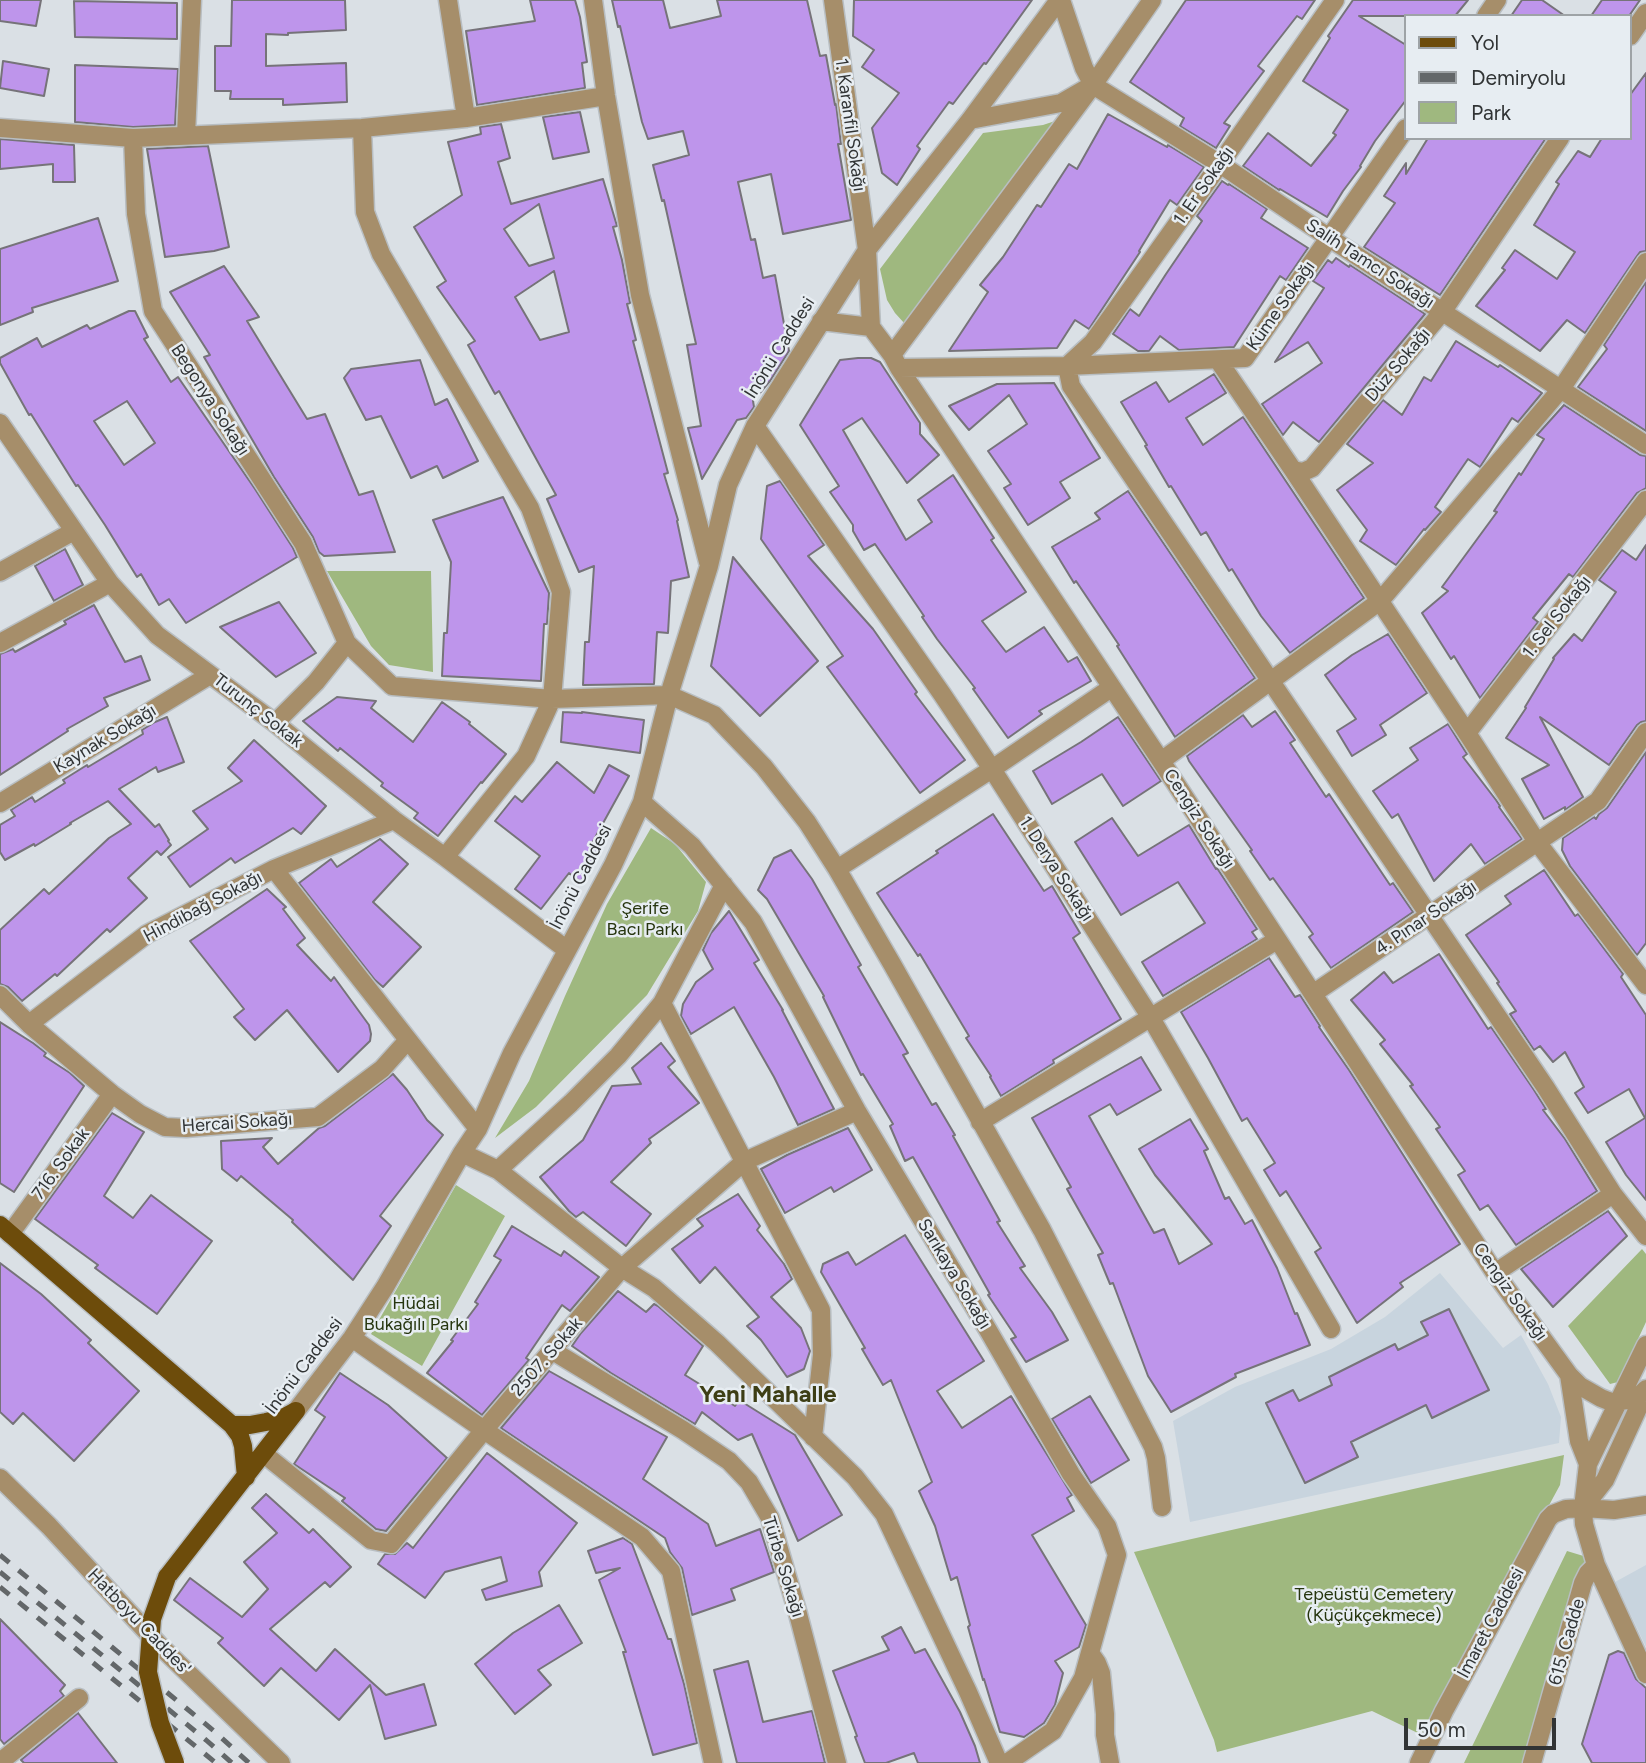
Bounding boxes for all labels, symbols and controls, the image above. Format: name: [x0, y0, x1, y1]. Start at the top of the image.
legend: [1404, 14, 1632, 140]
text: Yol: [1471, 30, 1499, 55]
street label: 1. Karanfil Sokağı: [830, 57, 870, 193]
text: Demiryolu: [1471, 65, 1566, 90]
text: Park: [1471, 100, 1511, 125]
street label: 1. Er Sokağı: [1169, 143, 1239, 229]
street label: Salih Tamcı Sokağı: [1302, 215, 1438, 313]
street label: Küme Sokağı: [1242, 257, 1320, 355]
street label: İnönü Caddesi: [740, 293, 820, 403]
street label: Düz Sokağı: [1361, 324, 1435, 406]
street label: Begonya Sokağı: [166, 340, 254, 460]
street label: 1. Sel Sokağı: [1518, 571, 1596, 663]
street label: Turunç Sokak: [209, 669, 307, 753]
street label: Kaynak Sokağı: [50, 700, 160, 778]
street label: Cengiz Sokağı: [1159, 765, 1239, 873]
street label: 1. Derya Sokağı: [1014, 812, 1098, 926]
street label: İnönü Caddesi: [545, 821, 617, 933]
street label: Hindibağ Sokağı: [140, 867, 266, 947]
street label: 4. Pınar Sokağı: [1371, 876, 1481, 960]
park label: Şerife Bacı Parkı: [607, 898, 683, 940]
street label: Hercai Sokağı: [181, 1108, 293, 1138]
street label: 716. Sokak: [28, 1124, 94, 1204]
street label: Sarıkaya Sokağı: [913, 1215, 995, 1333]
street label: Cengiz Sokağı: [1468, 1239, 1552, 1345]
park label: Hüdai Bukağılı Parkı: [364, 1293, 468, 1336]
street label: İnönü Caddesi: [261, 1313, 347, 1419]
street label: 2507. Sokak: [507, 1313, 587, 1401]
district label: Yeni Mahalle: [699, 1381, 837, 1409]
street label: Türbe Sokağı: [757, 1514, 809, 1620]
street label: Hatboyu Caddes': [83, 1564, 195, 1680]
street label: İmaret Caddesi: [1453, 1564, 1529, 1682]
park label: Tepeüstü Cemetery (Küçükçekmece): [1295, 1584, 1453, 1626]
street label: 615. Cadde: [1544, 1596, 1590, 1688]
scale bar: [1408, 1704, 1560, 1748]
text: 50 m: [1417, 1717, 1466, 1742]

